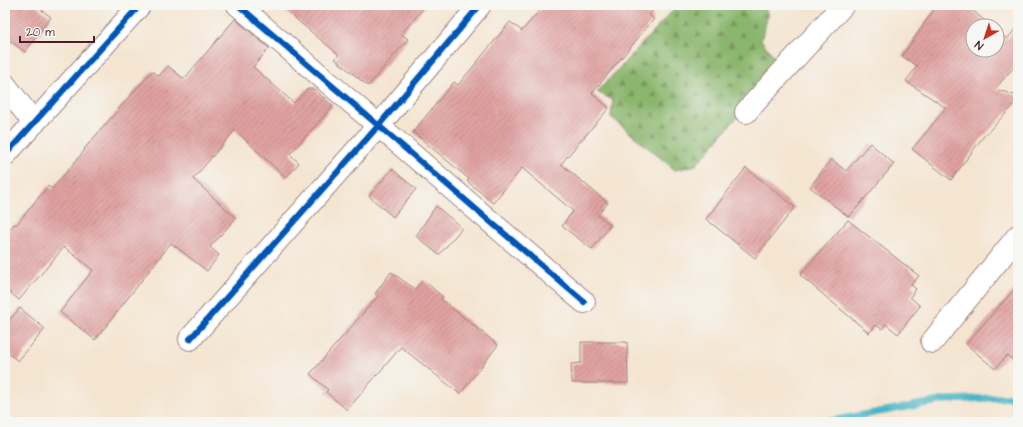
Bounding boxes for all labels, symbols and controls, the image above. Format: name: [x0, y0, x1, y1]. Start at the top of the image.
scale bar: [20, 18, 94, 44]
north arrow: [965, 18, 1005, 58]
text: 20 m: [26, 24, 55, 41]
text: N: [972, 37, 986, 53]

